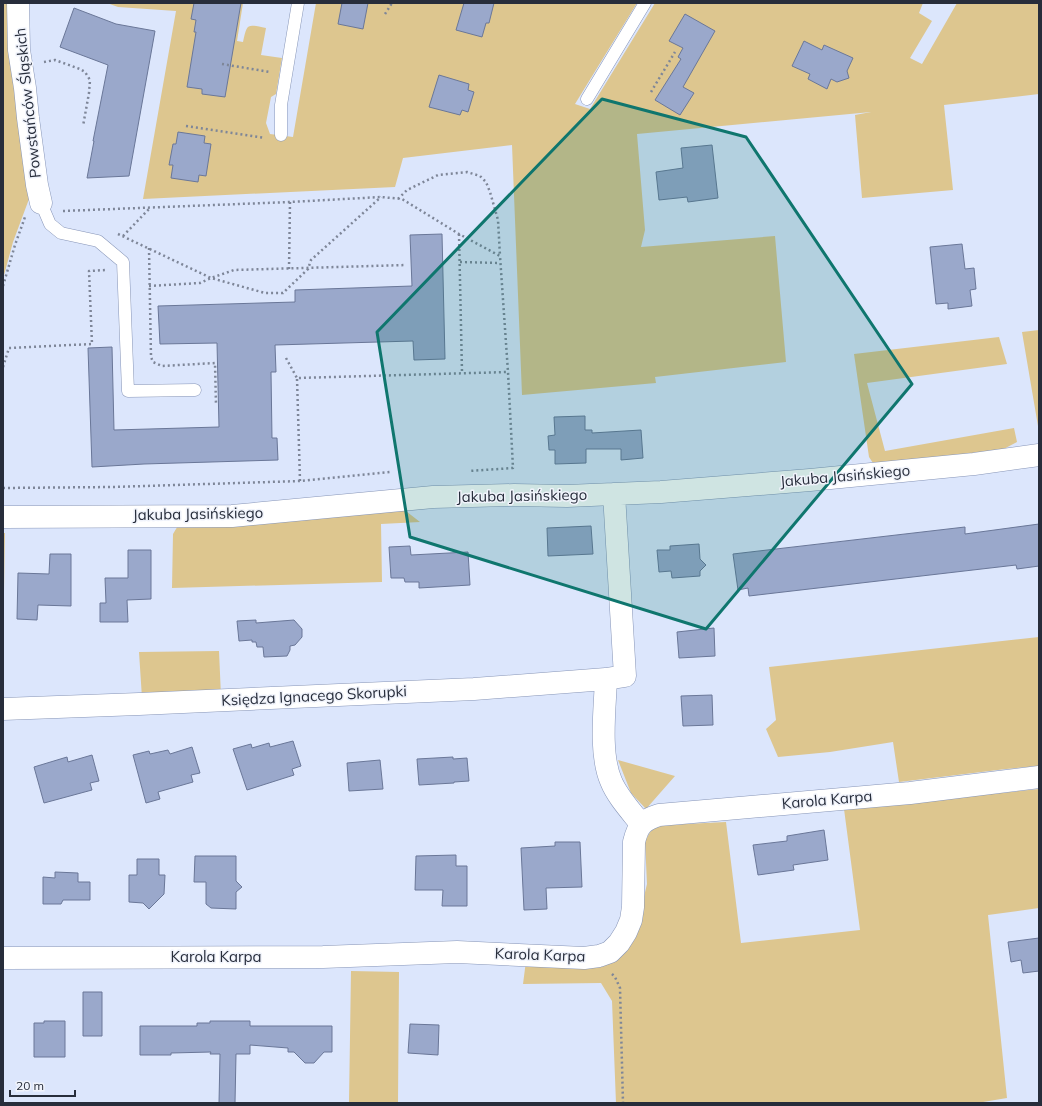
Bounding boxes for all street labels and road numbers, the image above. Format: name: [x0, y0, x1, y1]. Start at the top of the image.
street label: Powstańców Śląskich: [10, 27, 45, 179]
street label: Jakuba Jasińskiego: [779, 460, 911, 491]
street label: Jakuba Jasińskiego: [457, 485, 587, 506]
street label: Jakuba Jasińskiego: [133, 503, 263, 524]
street label: Księdza Ignacego Skorupki: [221, 681, 407, 710]
street label: Karola Karpa: [781, 786, 873, 813]
street label: Karola Karpa: [494, 943, 586, 966]
street label: Karola Karpa: [171, 947, 261, 966]

